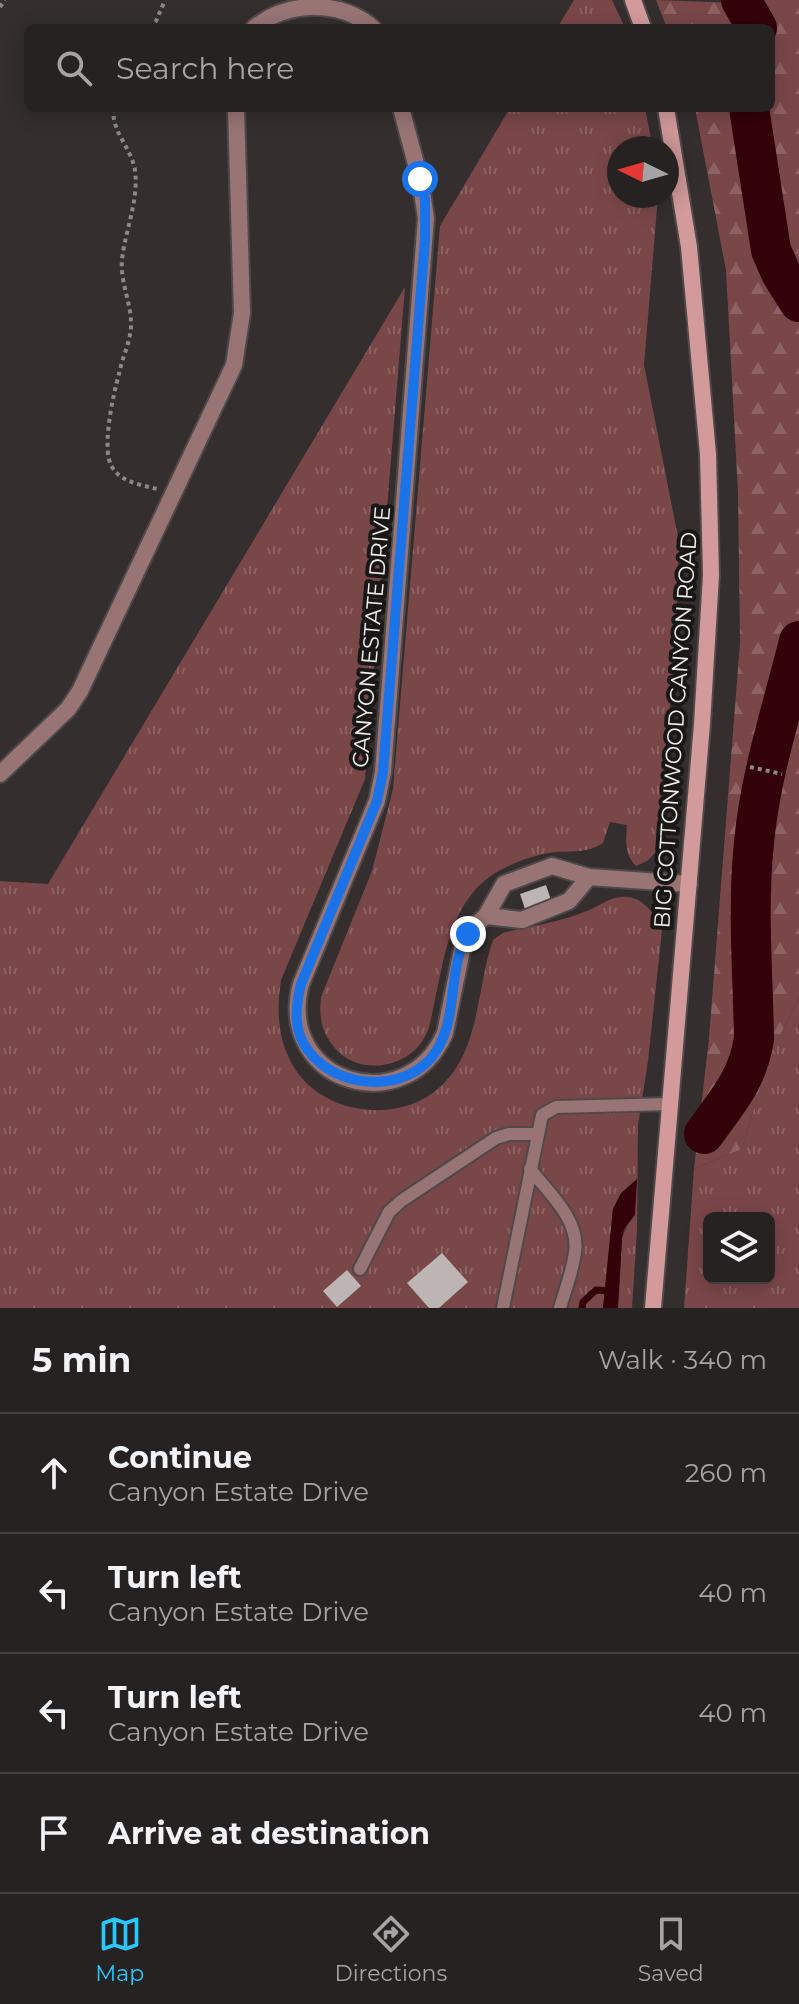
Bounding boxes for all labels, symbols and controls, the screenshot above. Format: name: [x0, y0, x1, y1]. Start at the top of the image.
search box: [24, 24, 775, 112]
icon: search: [52, 46, 96, 90]
text: Search here: [116, 50, 294, 87]
north arrow: [607, 136, 679, 208]
route start: [402, 161, 438, 197]
street label: CANYON ESTATE DRIVE: [347, 505, 396, 769]
street label: BIG COTTONWOOD CANYON ROAD: [648, 531, 703, 929]
route end: [450, 916, 486, 952]
map controls: [703, 1212, 775, 1284]
button: layers: [703, 1212, 775, 1284]
text: 5 min: [32, 1339, 131, 1381]
text: Walk · 340 m: [598, 1344, 767, 1376]
text: Continue: [108, 1439, 252, 1476]
icon: ahead: [32, 1451, 76, 1495]
text: 260 m: [685, 1457, 767, 1489]
text: Canyon Estate Drive: [108, 1476, 369, 1508]
text: Turn left: [108, 1559, 241, 1596]
icon: left: [32, 1571, 76, 1615]
text: 40 m: [698, 1577, 767, 1609]
text: Canyon Estate Drive: [108, 1596, 369, 1628]
text: Turn left: [108, 1679, 241, 1716]
icon: left: [32, 1691, 76, 1735]
text: 40 m: [698, 1697, 767, 1729]
text: Canyon Estate Drive: [108, 1716, 369, 1748]
icon: arrive: [32, 1811, 76, 1855]
text: Arrive at destination: [108, 1815, 430, 1852]
tab: Map: [95, 1912, 144, 1987]
tab: Directions: [335, 1912, 447, 1987]
tab: Saved: [638, 1912, 704, 1987]

